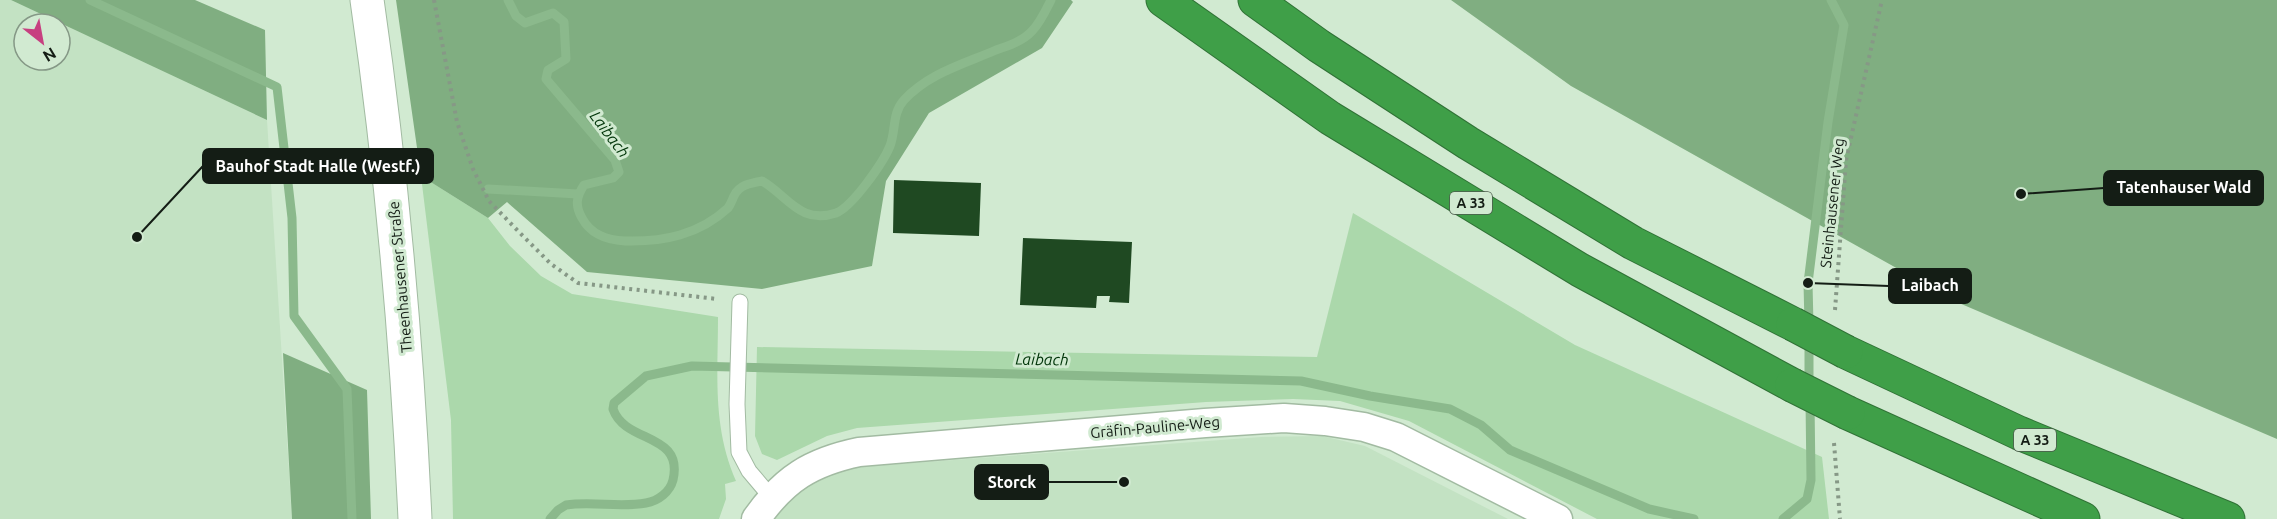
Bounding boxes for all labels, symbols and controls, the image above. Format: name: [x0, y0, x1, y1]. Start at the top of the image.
north arrow: [12, 12, 72, 72]
text: N: [40, 44, 59, 66]
water label: Laibach: [587, 107, 633, 161]
street label: Steinhausener Weg: [1817, 137, 1847, 269]
callout: Bauhof Stadt Halle (Westf.): [203, 149, 433, 183]
text: Bauhof Stadt Halle (Westf.): [215, 157, 421, 176]
callout: Tatenhauser Wald: [2104, 171, 2263, 205]
text: Tatenhauser Wald: [2117, 178, 2251, 196]
road number: A 33: [1450, 192, 1492, 214]
street label: Theenhausener Straße: [385, 201, 415, 353]
callout: Laibach: [1889, 269, 1971, 303]
text: Laibach: [1901, 276, 1959, 294]
water label: Laibach: [1015, 350, 1069, 368]
street label: Gräfin-Pauline-Weg: [1089, 413, 1221, 441]
road number: A 33: [2014, 429, 2056, 451]
callout: Storck: [975, 465, 1048, 499]
text: Storck: [988, 473, 1036, 491]

